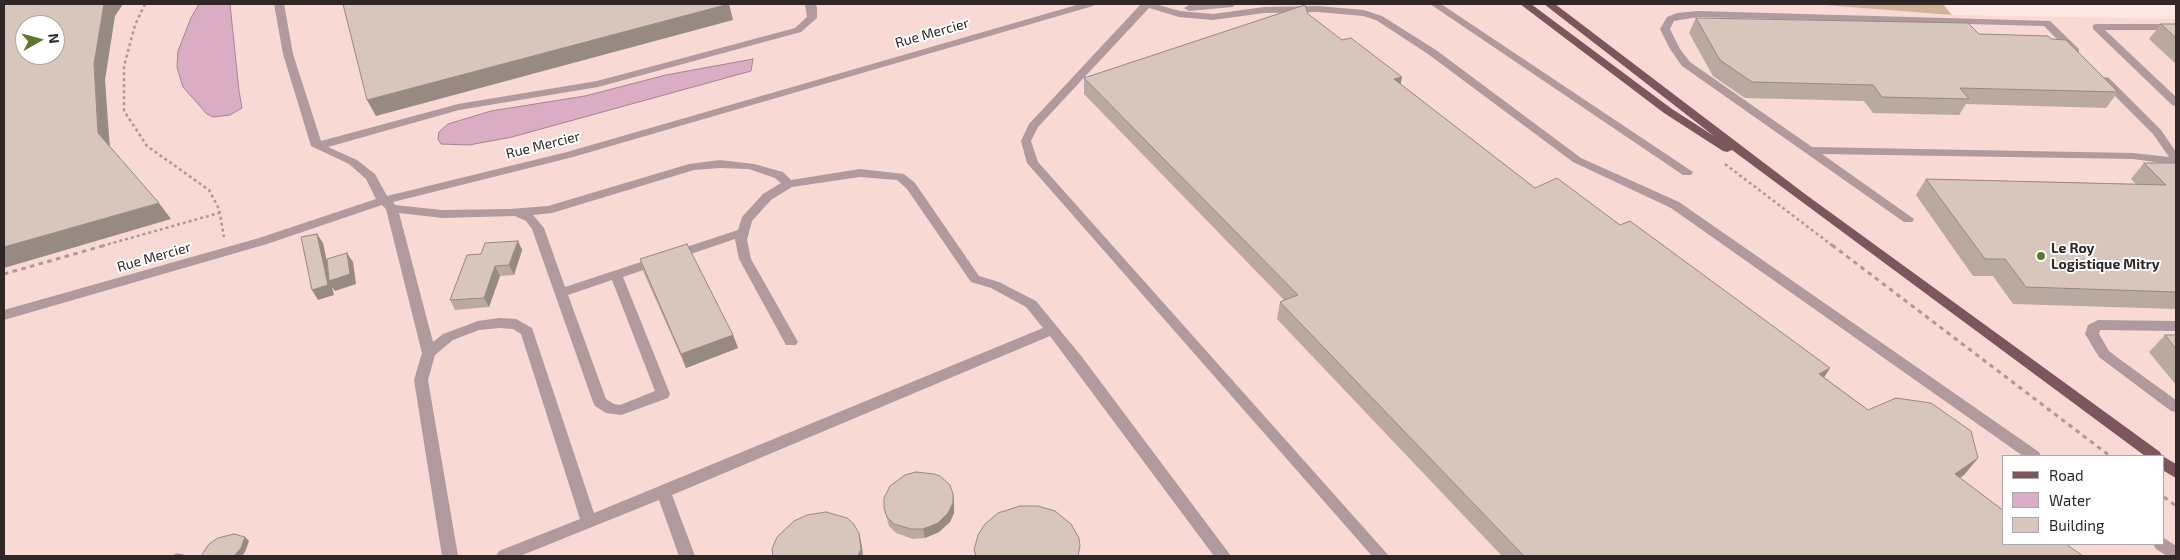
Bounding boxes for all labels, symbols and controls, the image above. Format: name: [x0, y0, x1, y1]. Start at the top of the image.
street label: Rue Mercier: [893, 14, 971, 52]
north arrow: [15, 15, 65, 65]
text: N: [45, 32, 63, 44]
street label: Rue Mercier: [504, 128, 582, 162]
street label: Rue Mercier: [115, 238, 193, 276]
place label: Le Roy Logistique Mitry: [2051, 240, 2160, 272]
marker: Le Roy Logistique Mitry: [2035, 250, 2047, 262]
legend: [2002, 455, 2165, 545]
text: Road: [2049, 466, 2084, 484]
text: Water: [2049, 491, 2091, 509]
text: Building: [2049, 516, 2104, 534]

